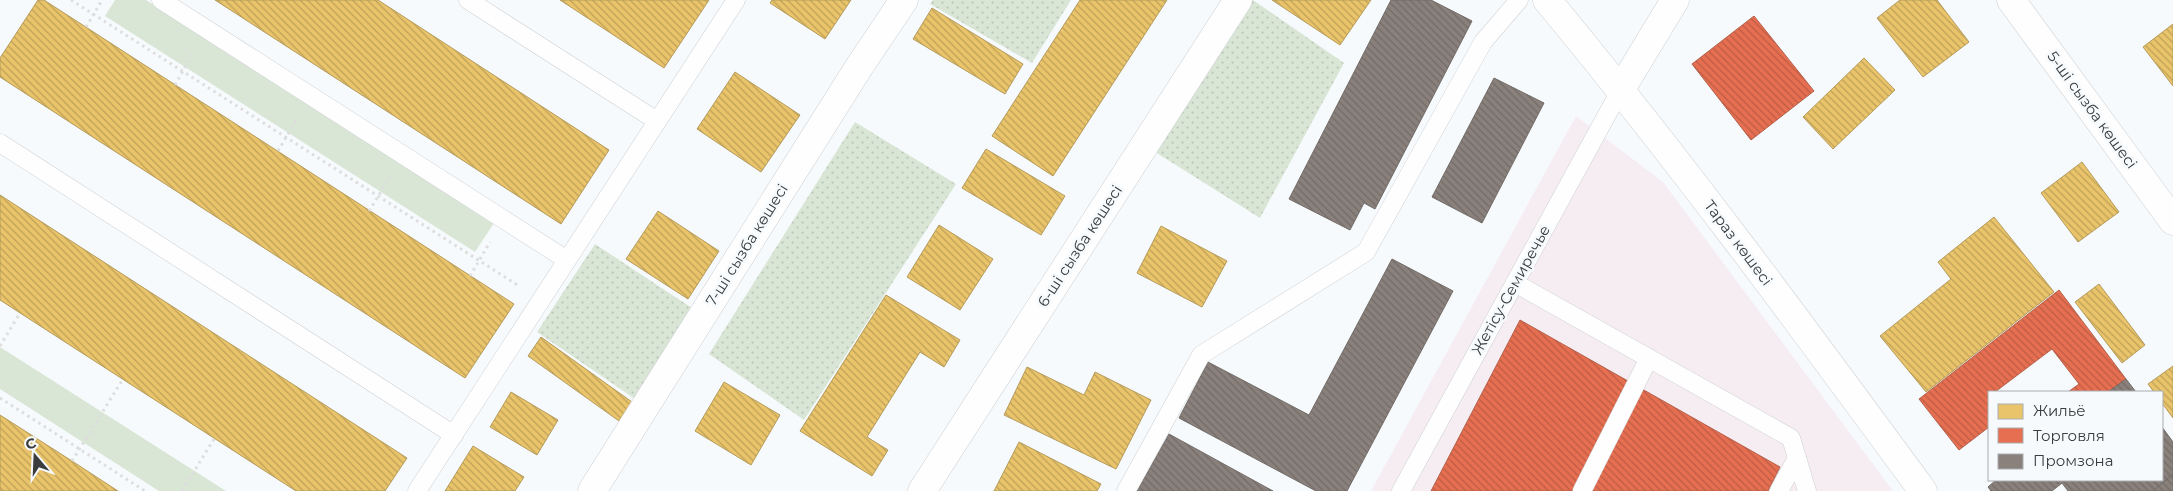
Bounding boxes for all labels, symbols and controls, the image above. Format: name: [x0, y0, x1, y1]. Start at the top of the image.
street label: 5-ші сызба көшесі: [2043, 47, 2141, 172]
street label: 7-ші сызба көшесі: [701, 180, 792, 309]
street label: 6-ші сызба көшесі: [1033, 181, 1126, 310]
street label: Тараз көшесі: [1700, 196, 1777, 289]
street label: Жетісу-Семиречье: [1467, 222, 1554, 358]
legend: [1988, 391, 2163, 481]
text: Жильё: [2033, 401, 2086, 420]
text: Торговля: [2033, 426, 2105, 445]
north arrow: [10, 431, 60, 481]
text: С: [23, 434, 39, 454]
text: Промзона: [2033, 451, 2113, 470]

